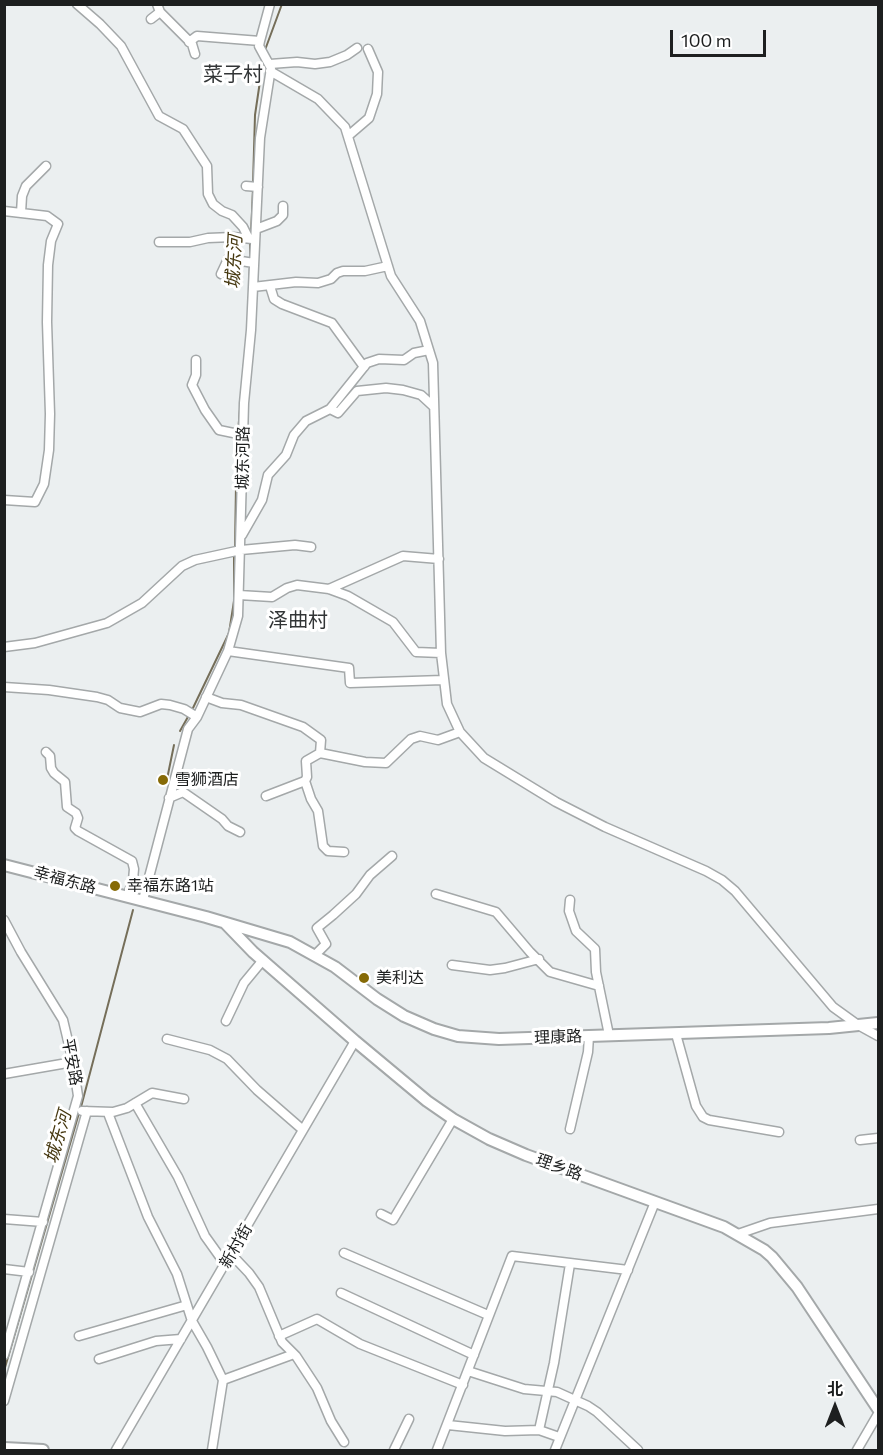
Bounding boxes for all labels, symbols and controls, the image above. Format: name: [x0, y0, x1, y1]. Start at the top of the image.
scale bar: [673, 18, 769, 56]
text: 100 m: [681, 29, 731, 51]
district label: 菜子村: [203, 62, 263, 86]
water label: 城东河: [222, 234, 246, 290]
street label: 城东河路: [233, 426, 253, 490]
district label: 泽曲村: [268, 608, 328, 632]
place label: 雪狮酒店: [175, 770, 239, 790]
marker: 雪狮酒店: [156, 773, 170, 787]
street label: 幸福东路: [32, 862, 98, 898]
place label: 幸福东路1站: [127, 876, 214, 896]
marker: 幸福东路1站: [108, 879, 122, 893]
place label: 美利达: [376, 968, 424, 988]
marker: 美利达: [357, 971, 371, 985]
street label: 理康路: [534, 1027, 582, 1047]
street label: 平安路: [58, 1037, 86, 1087]
water label: 城东河: [40, 1108, 76, 1166]
street label: 理乡路: [533, 1150, 585, 1184]
street label: 新村街: [216, 1220, 256, 1272]
north arrow: [805, 1377, 865, 1437]
text: 北: [827, 1379, 843, 1398]

